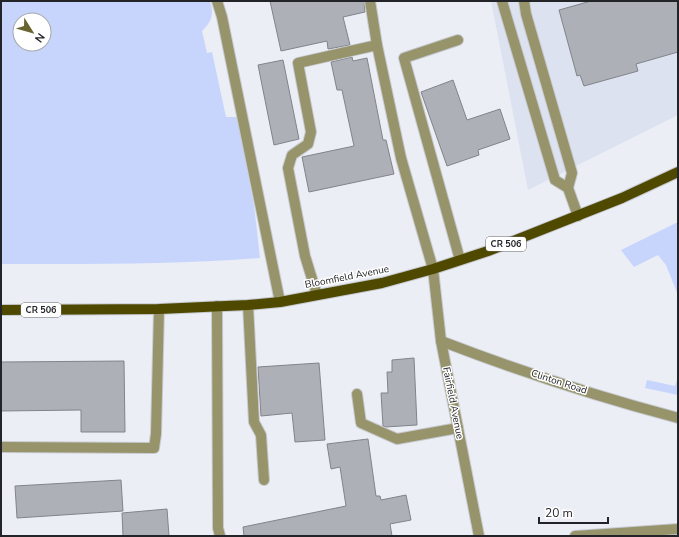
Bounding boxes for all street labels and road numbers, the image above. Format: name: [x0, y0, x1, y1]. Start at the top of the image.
road number: CR 506: [486, 237, 526, 251]
street label: Bloomfield Avenue: [304, 262, 390, 292]
road number: CR 506: [21, 303, 61, 317]
street label: Fairfield Avenue: [439, 366, 467, 440]
street label: Clinton Road: [529, 366, 589, 398]

